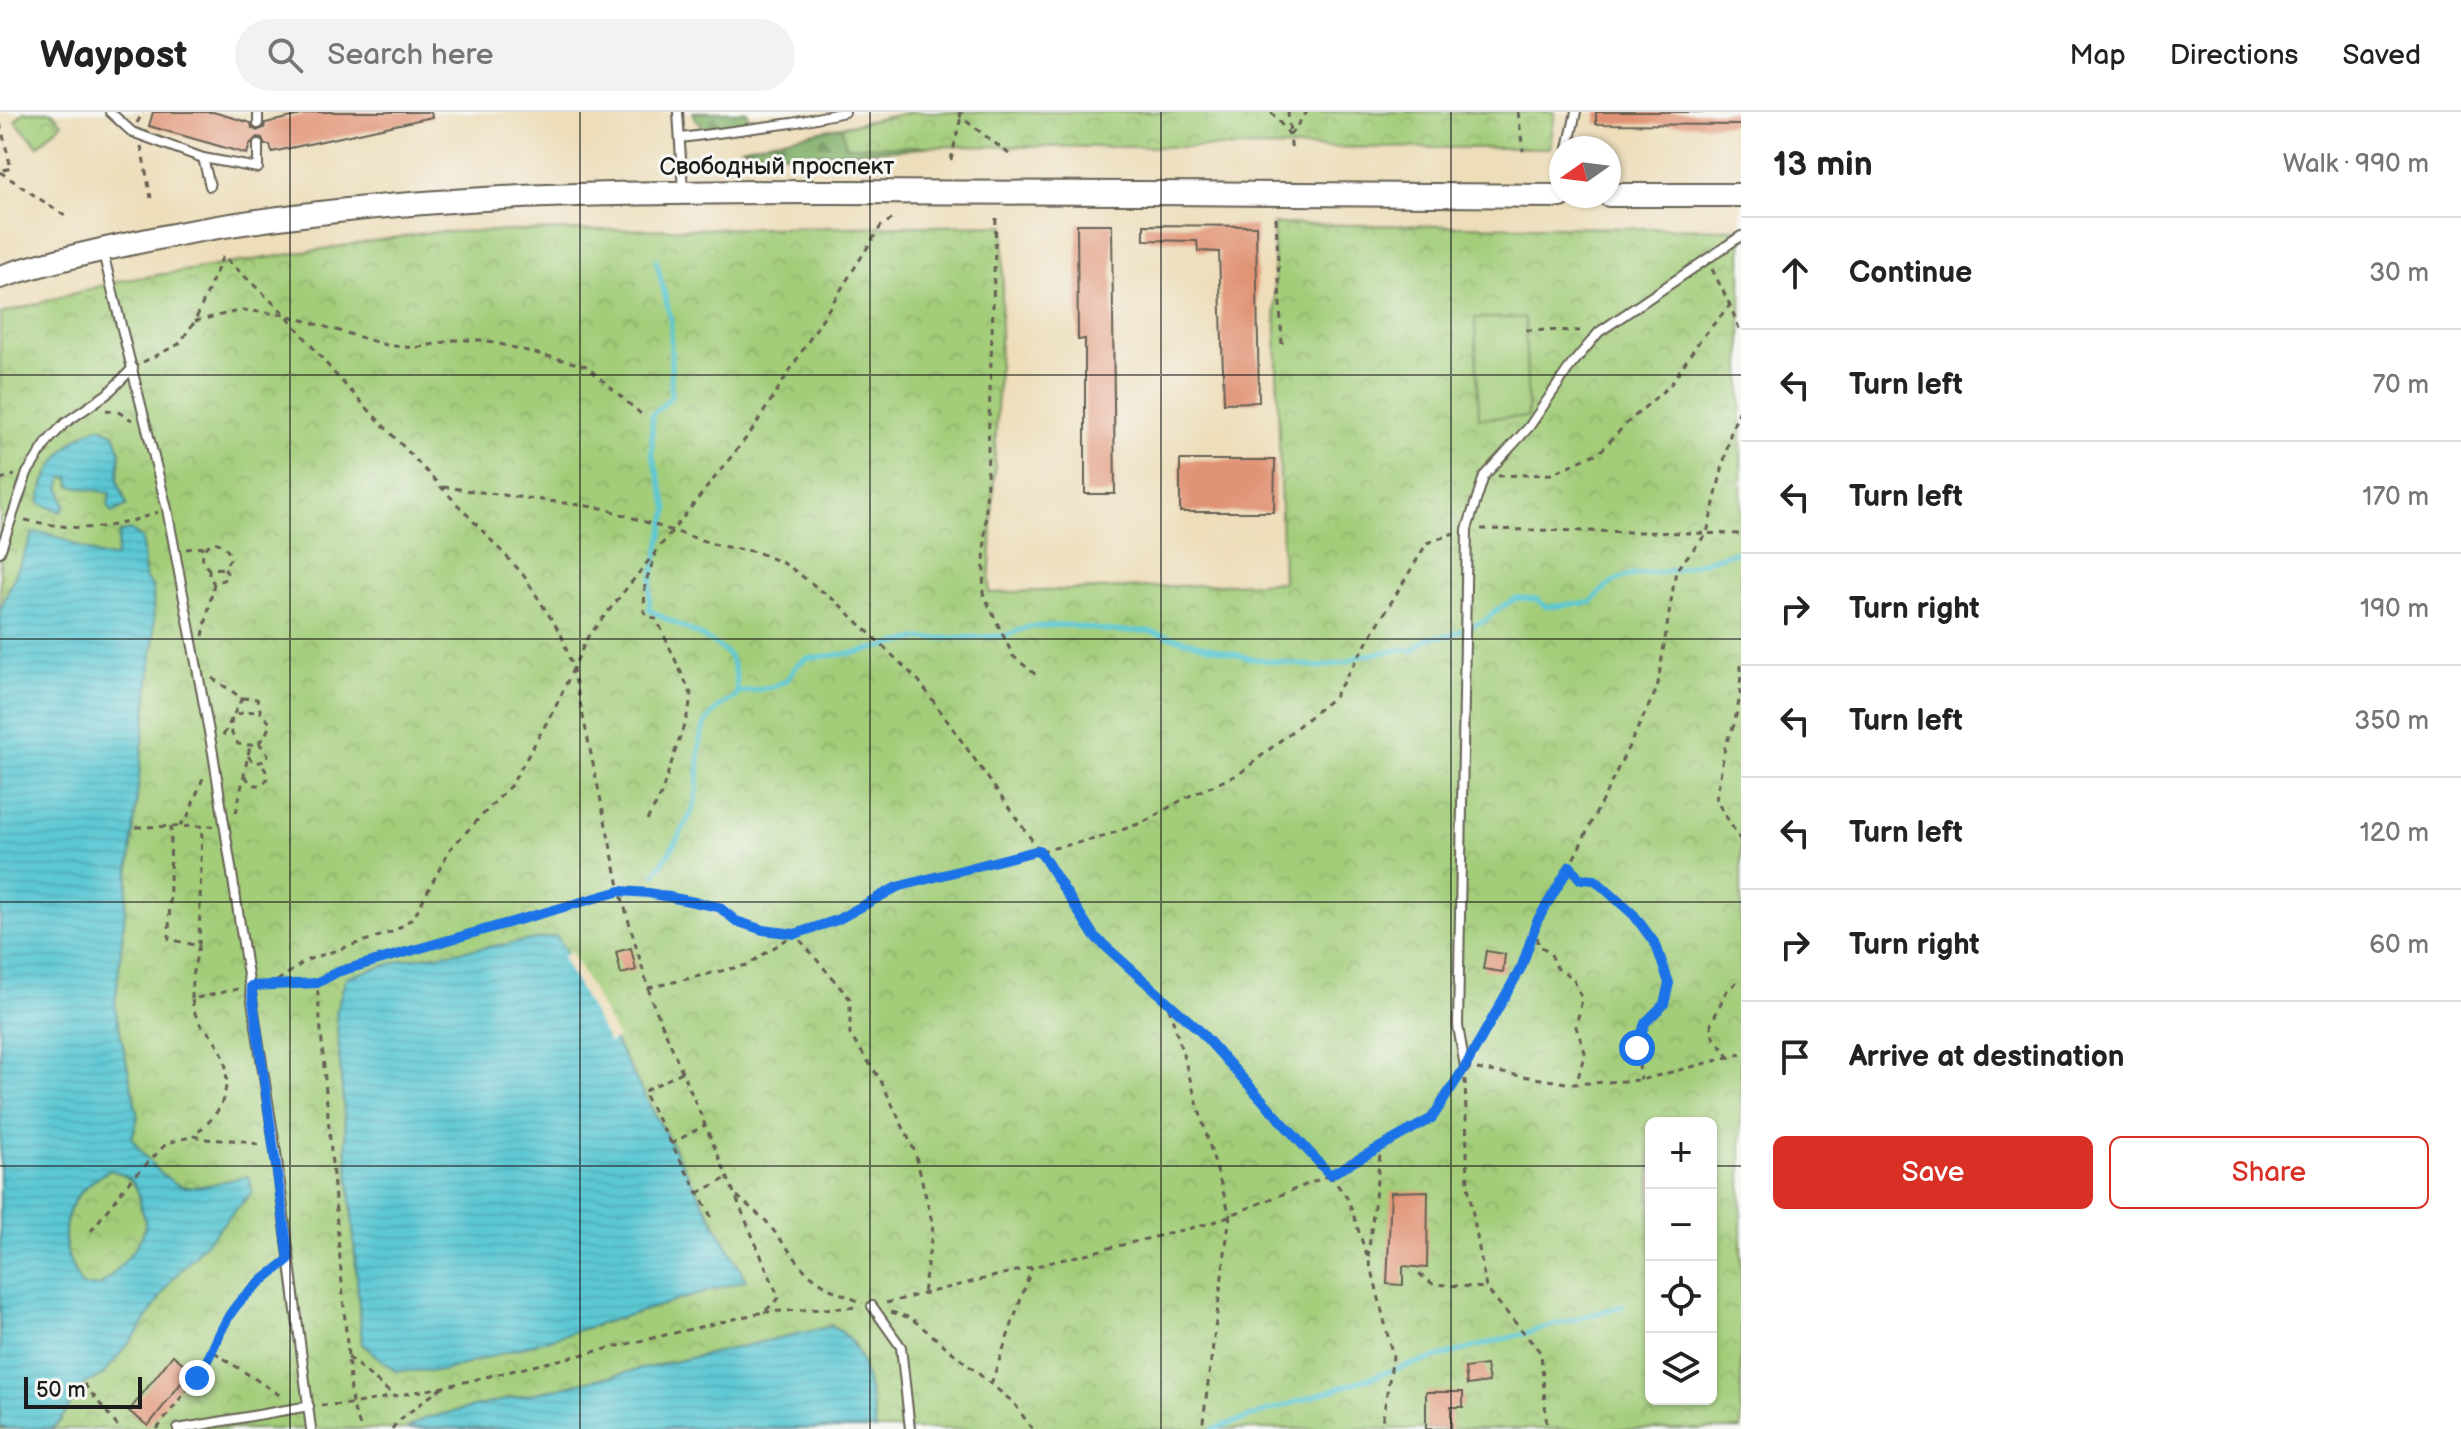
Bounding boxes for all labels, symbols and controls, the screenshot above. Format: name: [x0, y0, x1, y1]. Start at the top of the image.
search box: [235, 19, 795, 91]
text: Waypost: [40, 33, 187, 78]
icon: search: [263, 33, 307, 77]
text: Search here: [327, 37, 493, 73]
text: Map: [2069, 39, 2126, 72]
text: Directions: [2170, 39, 2298, 72]
text: Saved: [2342, 39, 2421, 72]
north arrow: [1549, 136, 1621, 208]
text: 13 min: [1773, 144, 1873, 185]
text: Walk · 990 m: [2283, 149, 2429, 180]
street label: Свободный проспект: [660, 152, 894, 181]
icon: ahead: [1773, 251, 1817, 295]
text: Continue: [1849, 255, 1972, 291]
text: 30 m: [2369, 258, 2429, 289]
icon: left: [1773, 363, 1817, 407]
text: Turn left: [1849, 367, 1963, 403]
text: 70 m: [2372, 370, 2429, 401]
icon: left: [1773, 475, 1817, 519]
text: Turn left: [1849, 479, 1963, 515]
text: 170 m: [2362, 482, 2429, 513]
icon: right: [1773, 587, 1817, 631]
text: Turn right: [1849, 591, 1980, 627]
text: 190 m: [2360, 594, 2429, 625]
icon: left: [1773, 699, 1817, 743]
text: Turn left: [1849, 703, 1963, 739]
text: 350 m: [2354, 706, 2429, 737]
icon: left: [1773, 811, 1817, 855]
text: Turn left: [1849, 815, 1963, 851]
text: 120 m: [2360, 818, 2429, 849]
icon: right: [1773, 923, 1817, 967]
text: Turn right: [1849, 927, 1980, 963]
text: 60 m: [2369, 930, 2429, 961]
route start: [1619, 1030, 1655, 1066]
icon: arrive: [1773, 1035, 1817, 1079]
text: Arrive at destination: [1849, 1039, 2125, 1075]
map controls: [1645, 1117, 1717, 1405]
button: +: [1645, 1117, 1717, 1189]
button: Save: [1773, 1136, 2093, 1209]
button: Share: [2109, 1136, 2429, 1209]
button: −: [1645, 1189, 1717, 1261]
button: locate: [1645, 1261, 1717, 1333]
button: layers: [1645, 1333, 1717, 1405]
route end: [179, 1360, 215, 1396]
scale bar: [24, 1373, 142, 1409]
text: 50 m: [36, 1377, 86, 1404]

